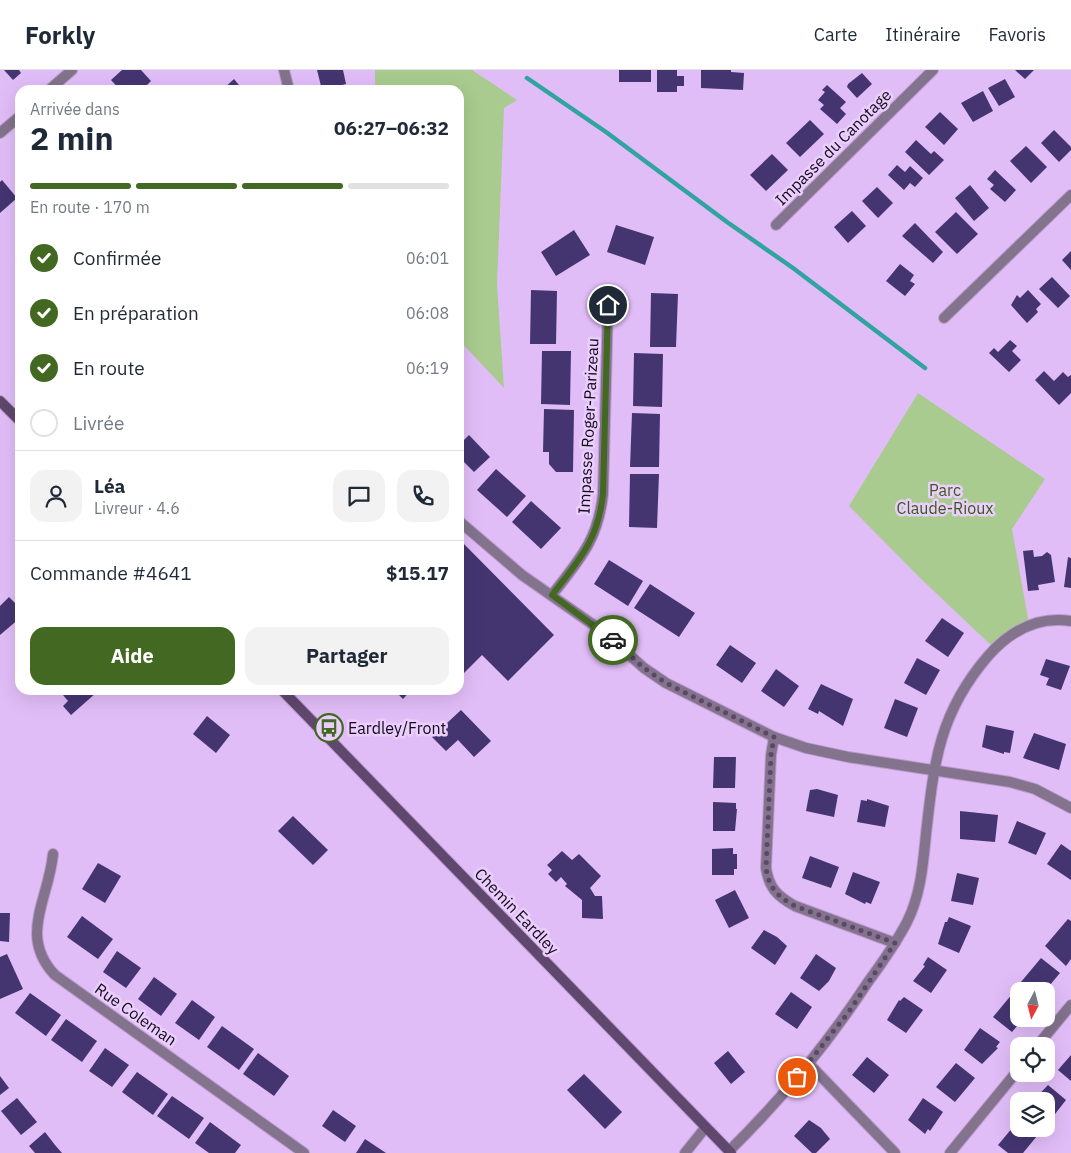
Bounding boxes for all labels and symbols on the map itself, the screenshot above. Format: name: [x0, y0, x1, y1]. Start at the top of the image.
street label: Impasse du Canotage: [771, 85, 895, 209]
pin: [587, 284, 629, 326]
street label: Impasse Roger-Parizeau: [573, 338, 603, 514]
park label: Parc Claude-Rioux: [897, 480, 993, 518]
courier: [588, 615, 638, 665]
bus stop icon: Eardley/Front: [314, 713, 344, 743]
place label: Eardley/Front: [348, 718, 446, 738]
street label: Chemin Eardley: [471, 864, 563, 958]
street label: Rue Coleman: [91, 978, 181, 1050]
north arrow: [1010, 982, 1055, 1028]
pin: [776, 1056, 818, 1098]

